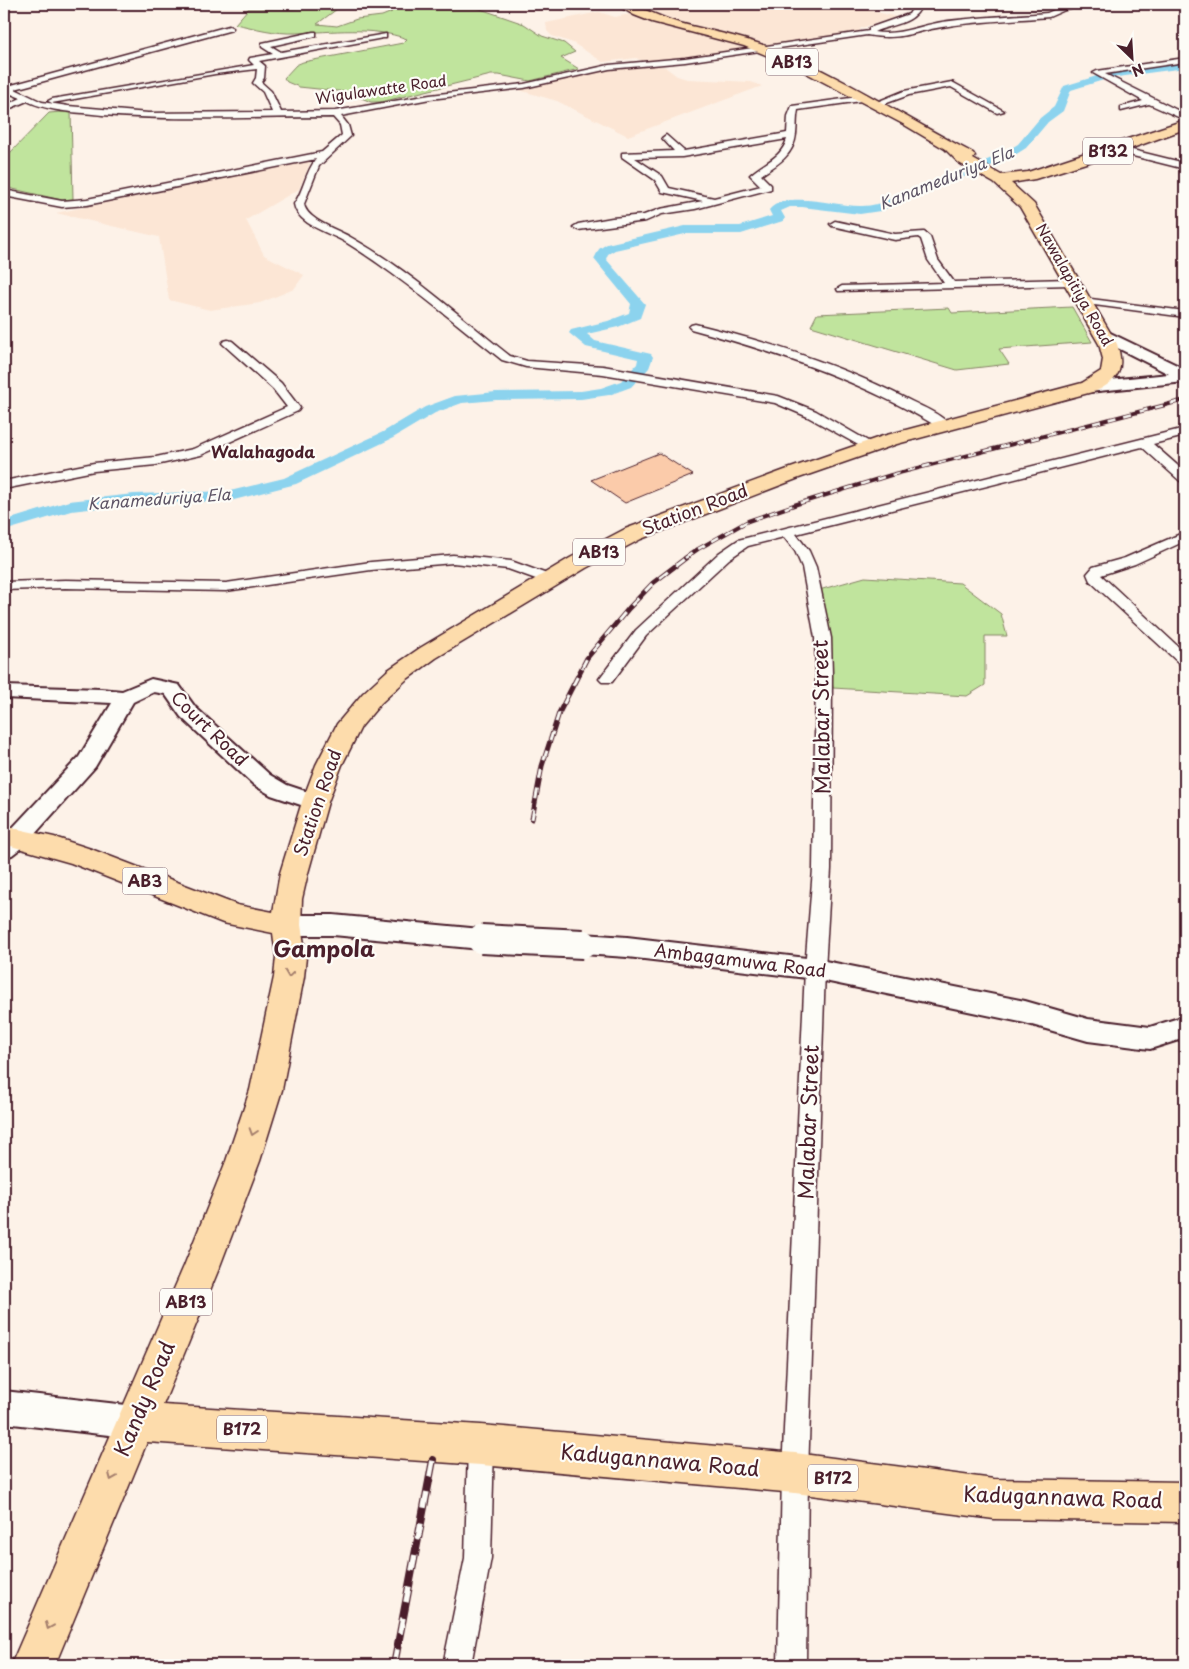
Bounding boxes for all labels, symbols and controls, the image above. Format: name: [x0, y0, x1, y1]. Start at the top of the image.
north arrow: [1106, 32, 1156, 82]
road number: AB13: [766, 48, 818, 76]
text: N: [1128, 58, 1147, 82]
street label: Wigulawatte Road: [314, 68, 448, 109]
road number: B132: [1083, 138, 1133, 164]
water label: Kanameduriya Ela: [875, 139, 1017, 215]
street label: Nawalapitiya Road: [1031, 219, 1120, 350]
district label: Walahagoda: [211, 439, 315, 463]
street label: Station Road: [637, 476, 751, 541]
water label: Kanameduriya Ela: [87, 481, 232, 515]
road number: AB13: [573, 538, 625, 566]
street label: Malabar Street: [803, 639, 837, 795]
street label: Court Road: [165, 684, 255, 772]
street label: Station Road: [286, 745, 348, 860]
road number: AB3: [122, 868, 168, 894]
district label: Gampola: [273, 931, 375, 964]
street label: Ambagamuwa Road: [653, 936, 828, 983]
one-way arrow: [284, 970, 295, 978]
street label: Malabar Street: [788, 1044, 826, 1200]
one-way arrow: [248, 1127, 258, 1136]
road number: AB13: [160, 1288, 212, 1315]
street label: Kandy Road: [104, 1335, 182, 1461]
road number: B172: [217, 1416, 267, 1442]
street label: Kadugannawa Road: [559, 1434, 761, 1484]
road number: B172: [808, 1465, 858, 1492]
one-way arrow: [107, 1472, 117, 1480]
street label: Kadugannawa Road: [963, 1477, 1163, 1515]
one-way arrow: [45, 1621, 55, 1630]

